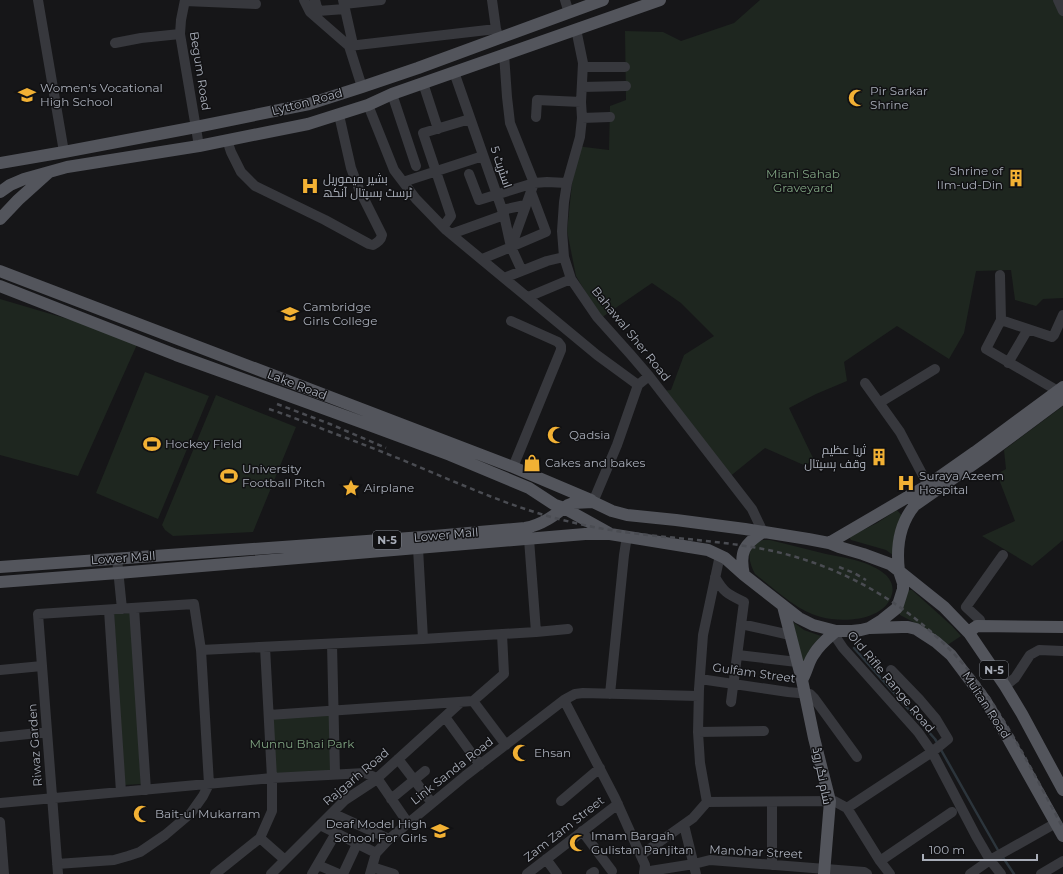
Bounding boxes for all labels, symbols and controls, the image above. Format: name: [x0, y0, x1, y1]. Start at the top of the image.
street label: Begum Road: [187, 30, 214, 112]
place label: Women's Vocational High School: [40, 80, 163, 109]
place label: Pir Sarkar Shrine: [870, 83, 928, 112]
school or university icon: Women's Vocational High School: [17, 85, 37, 105]
street label: Lytton Road: [270, 85, 344, 118]
mosque icon: Pir Sarkar Shrine: [847, 88, 867, 108]
street label: اسٹریٹ 5: [487, 144, 516, 190]
place label: Shrine of Ilm-ud-Din: [937, 163, 1004, 192]
park label: Miani Sahab Graveyard: [766, 166, 840, 195]
building icon: Shrine of Ilm-ud-Din: [1006, 168, 1026, 188]
place label: بشیر میموریل ٹرسٹ ہسپتال آنکھ: [323, 171, 413, 201]
hospital icon: بشیر میموریل ٹرسٹ ہسپتال آنکھ: [300, 176, 320, 196]
street label: Bahawal Sher Road: [589, 283, 674, 384]
place label: Cambridge Girls College: [303, 299, 377, 328]
school or university icon: Cambridge Girls College: [280, 304, 300, 324]
street label: Lake Road: [265, 366, 329, 403]
mosque icon: Qadsia: [546, 425, 566, 445]
place label: Qadsia: [569, 427, 610, 442]
sports icon: Hockey Field: [142, 434, 162, 454]
place label: Hockey Field: [165, 436, 242, 451]
place label: ثریا عظیم وقف ہسپتال: [804, 442, 867, 472]
building icon: ثریا عظیم وقف ہسپتال: [869, 447, 889, 467]
shop icon: Cakes and bakes: [522, 453, 542, 473]
place label: Cakes and bakes: [545, 455, 645, 470]
place label: University Football Pitch: [242, 461, 325, 490]
sports icon: University Football Pitch: [219, 466, 239, 486]
place label: Suraya Azeem Hospital: [919, 468, 1004, 497]
hospital icon: Suraya Azeem Hospital: [896, 473, 916, 493]
place icon: Airplane: [341, 478, 361, 498]
place label: Airplane: [364, 480, 414, 495]
street label: Lower Mall: [413, 524, 479, 545]
road number: N-5: [373, 531, 401, 549]
street label: Lower Mall: [90, 548, 156, 567]
street label: Old Rifle Range Road: [845, 628, 938, 735]
street label: Gulfam Street: [712, 659, 797, 686]
road number: N-5: [980, 661, 1008, 679]
street label: Multan Road: [959, 668, 1014, 741]
street label: Riwaz Garden: [24, 703, 45, 787]
street label: Link Sanda Road: [407, 734, 496, 808]
park label: Munnu Bhai Park: [250, 736, 355, 751]
mosque icon: Ehsan: [511, 743, 531, 763]
street label: Rajgarh Road: [320, 745, 392, 809]
place label: Ehsan: [534, 745, 571, 760]
street label: شام نگر روڈ: [809, 746, 835, 806]
street label: Zam Zam Street: [521, 793, 607, 865]
mosque icon: Bait-ul Mukarram: [132, 804, 152, 824]
place label: Bait-ul Mukarram: [155, 806, 261, 821]
place label: Deaf Model High School For Girls: [326, 816, 427, 845]
school or university icon: Deaf Model High School For Girls: [430, 821, 450, 841]
place label: Imam Bargah Gulistan Panjitan: [591, 828, 694, 857]
mosque icon: Imam Bargah Gulistan Panjitan: [568, 833, 588, 853]
scale bar: [923, 836, 1037, 862]
street label: Manohar Street: [709, 842, 803, 861]
text: 100 m: [929, 842, 965, 857]

